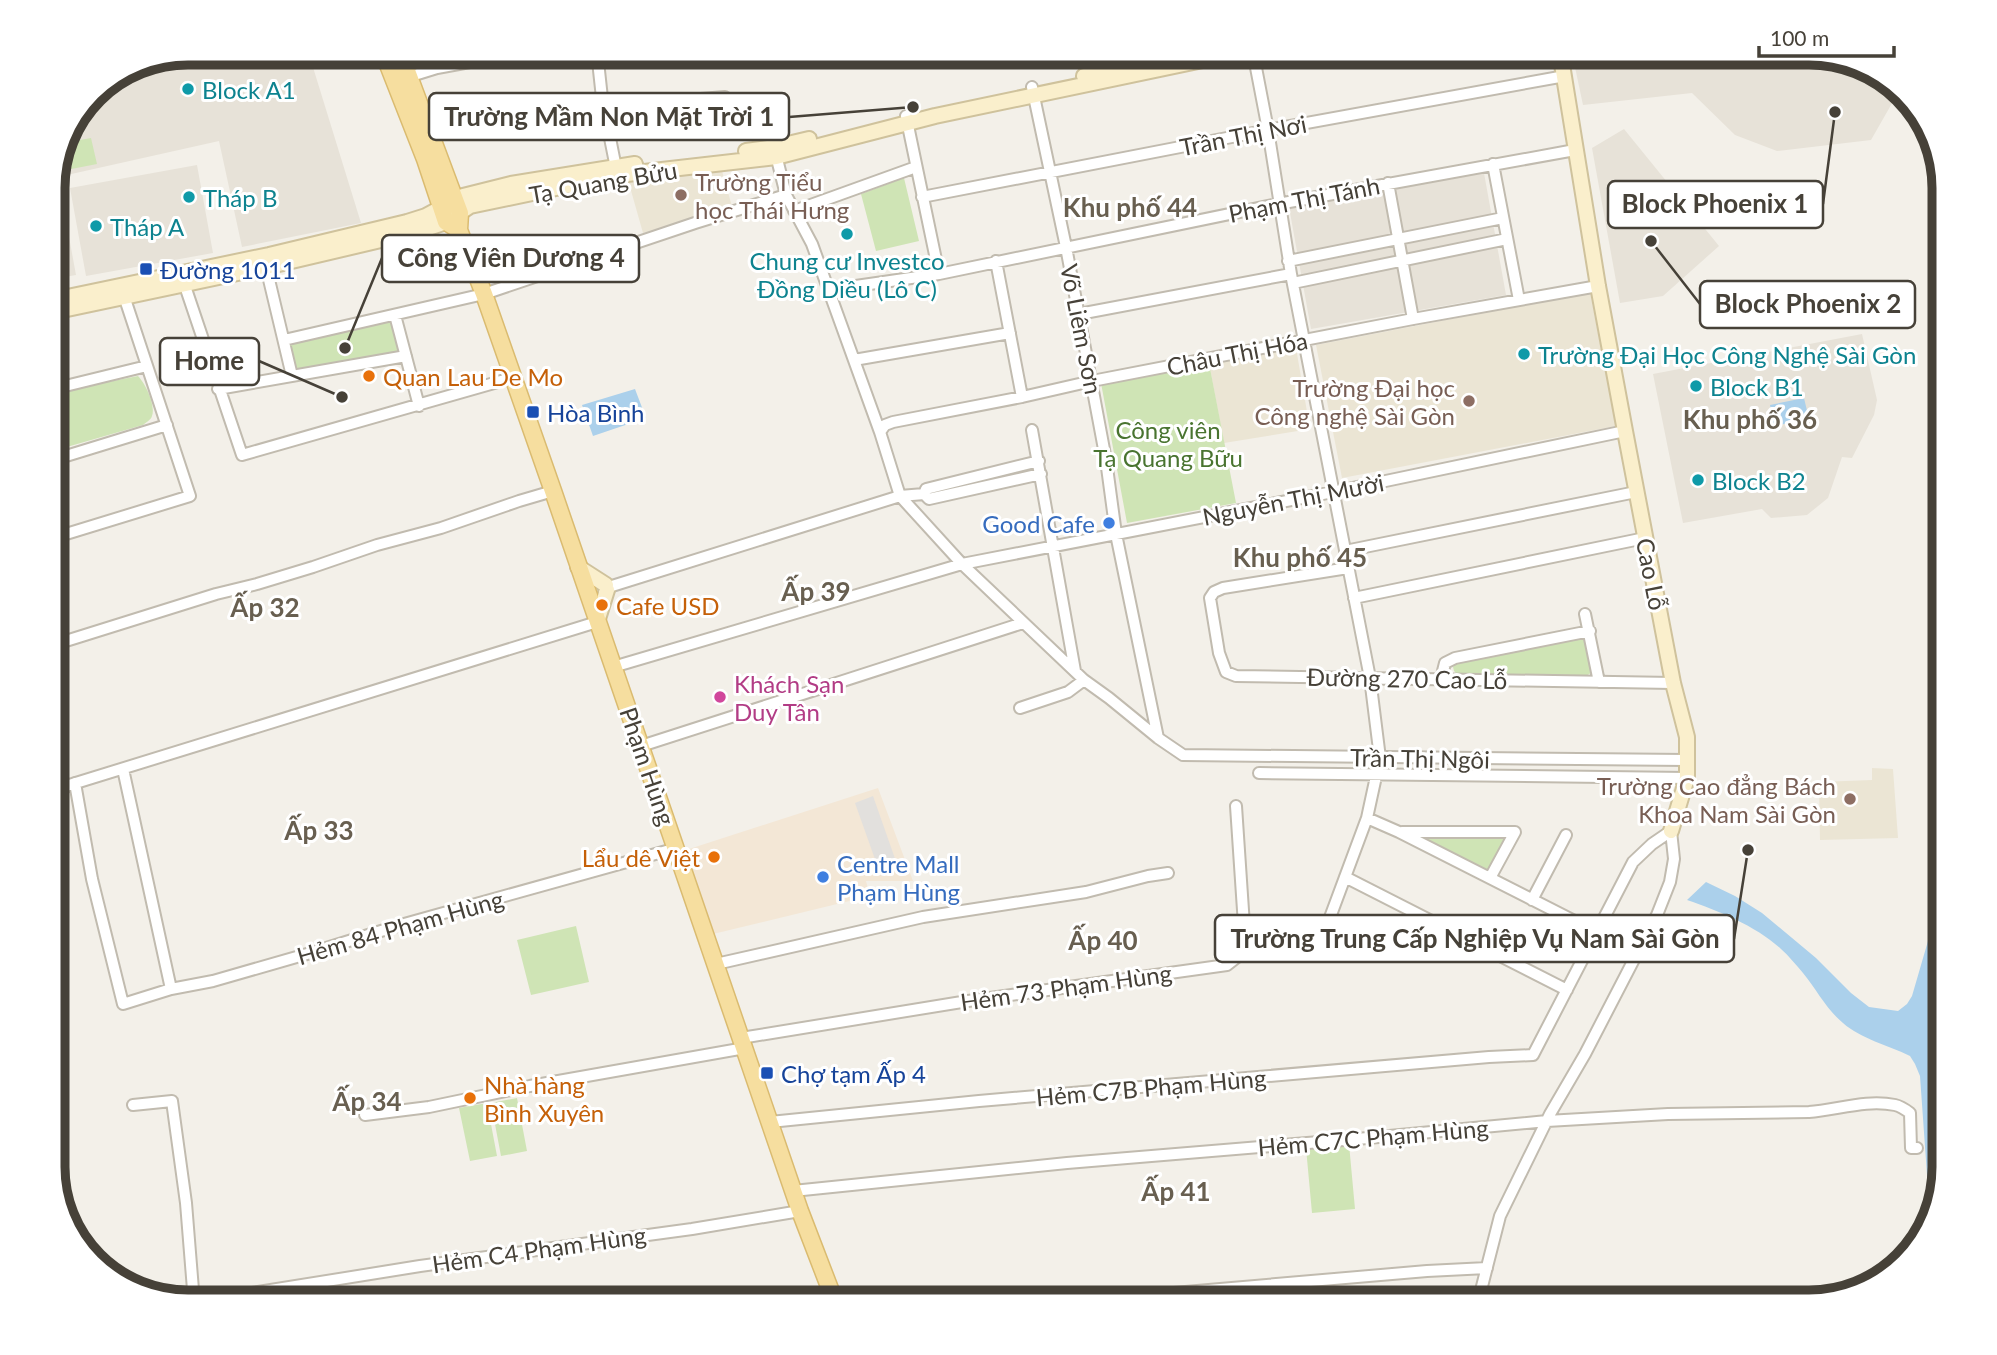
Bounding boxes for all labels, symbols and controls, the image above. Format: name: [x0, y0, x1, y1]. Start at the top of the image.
scale bar: [1759, 14, 1894, 58]
text: 100 m: [1770, 25, 1829, 50]
place label: Block A1: [202, 75, 296, 104]
marker: Block A1: [180, 81, 196, 97]
callout: Trường Mầm Non Mặt Trời 1: [429, 93, 789, 140]
text: Trường Mầm Non Mặt Trời 1: [444, 100, 774, 132]
street label: Trần Thị Nơi: [1177, 109, 1309, 161]
street label: Tạ Quang Bửu: [527, 155, 679, 209]
place label: Trường Tiểu học Thái Hưng: [695, 167, 849, 224]
street label: Phạm Thị Tánh: [1226, 170, 1382, 228]
callout: Block Phoenix 1: [1608, 181, 1823, 228]
place label: Tháp B: [203, 183, 277, 212]
marker: Trường Tiểu học Thái Hưng: [673, 187, 689, 203]
text: Block Phoenix 1: [1622, 187, 1808, 219]
marker: Tháp B: [181, 189, 197, 205]
district label: Khu phố 44: [1063, 191, 1197, 223]
place label: Tháp A: [110, 212, 185, 241]
marker: Tháp A: [88, 218, 104, 234]
marker: Chung cư Investco Đồng Diều (Lô C): [839, 226, 855, 242]
callout: Công Viên Dương 4: [382, 235, 639, 282]
text: Công Viên Dương 4: [397, 241, 625, 273]
place label: Chung cư Investco Đồng Diều (Lô C): [749, 246, 945, 303]
place label: Đường 1011: [160, 255, 296, 284]
marker: Đường 1011: [138, 261, 154, 277]
street label: Võ Liêm Sơn: [1055, 262, 1109, 396]
callout: Block Phoenix 2: [1700, 281, 1915, 328]
text: Block Phoenix 2: [1715, 287, 1901, 319]
street label: Châu Thị Hóa: [1164, 325, 1310, 381]
callout: Home: [160, 338, 259, 385]
place label: Trường Đại Học Công Nghệ Sài Gòn: [1538, 340, 1916, 369]
text: Home: [174, 344, 244, 376]
marker: Trường Đại Học Công Nghệ Sài Gòn: [1516, 346, 1532, 362]
place label: Quan Lau De Mo: [383, 362, 563, 391]
marker: Quan Lau De Mo: [361, 368, 377, 384]
place label: Block B1: [1710, 372, 1804, 401]
place label: Trường Đại học Công nghệ Sài Gòn: [1254, 373, 1455, 430]
marker: Block B1: [1688, 378, 1704, 394]
marker: Trường Đại học Công nghệ Sài Gòn: [1461, 393, 1477, 409]
place label: Hòa Bình: [547, 398, 644, 427]
district label: Khu phố 36: [1683, 403, 1817, 435]
marker: Hòa Bình: [525, 404, 541, 420]
park label: Công viên Tạ Quang Bữu: [1093, 415, 1243, 472]
place label: Block B2: [1712, 466, 1806, 495]
street label: Nguyễn Thị Mười: [1200, 467, 1386, 531]
marker: Block B2: [1690, 472, 1706, 488]
place label: Good Cafe: [982, 509, 1095, 538]
marker: Good Cafe: [1101, 515, 1117, 531]
street label: Cao Lỗ: [1631, 536, 1673, 612]
district label: Khu phố 45: [1233, 541, 1367, 573]
district label: Ấp 39: [780, 574, 851, 607]
district label: Ấp 32: [229, 590, 300, 623]
place label: Cafe USD: [616, 591, 720, 620]
marker: Cafe USD: [594, 597, 610, 613]
street label: Đường 270 Cao Lỗ: [1306, 662, 1508, 694]
place label: Khách Sạn Duy Tân: [734, 669, 844, 726]
marker: Khách Sạn Duy Tân: [712, 689, 728, 705]
street label: Phạm Hùng: [614, 703, 682, 829]
street label: Trần Thị Ngôi: [1350, 742, 1490, 774]
place label: Trường Cao đẳng Bách Khoa Nam Sài Gòn: [1597, 771, 1836, 828]
marker: Trường Cao đẳng Bách Khoa Nam Sài Gòn: [1842, 791, 1858, 807]
district label: Ấp 33: [283, 813, 354, 846]
place label: Lẩu dê Việt: [582, 843, 700, 872]
marker: Lẩu dê Việt: [706, 849, 722, 865]
place label: Centre Mall Phạm Hùng: [837, 849, 960, 906]
marker: Centre Mall Phạm Hùng: [815, 869, 831, 885]
street label: Hẻm 84 Phạm Hùng: [293, 884, 507, 970]
callout: Trường Trung Cấp Nghiệp Vụ Nam Sài Gòn: [1215, 915, 1734, 962]
text: Trường Trung Cấp Nghiệp Vụ Nam Sài Gòn: [1230, 922, 1720, 954]
district label: Ấp 40: [1067, 923, 1138, 956]
street label: Hẻm 73 Phạm Hùng: [958, 958, 1174, 1016]
place label: Chợ tạm Ấp 4: [781, 1059, 926, 1088]
street label: Hẻm C7B Phạm Hùng: [1035, 1062, 1267, 1112]
marker: Chợ tạm Ấp 4: [759, 1065, 775, 1081]
place label: Nhà hàng Bình Xuyên: [484, 1070, 604, 1127]
district label: Ấp 34: [331, 1084, 402, 1117]
marker: Nhà hàng Bình Xuyên: [462, 1090, 478, 1106]
street label: Hẻm C7C Phạm Hùng: [1256, 1112, 1490, 1162]
district label: Ấp 41: [1140, 1174, 1211, 1207]
street label: Hẻm C4 Phạm Hùng: [430, 1220, 648, 1278]

